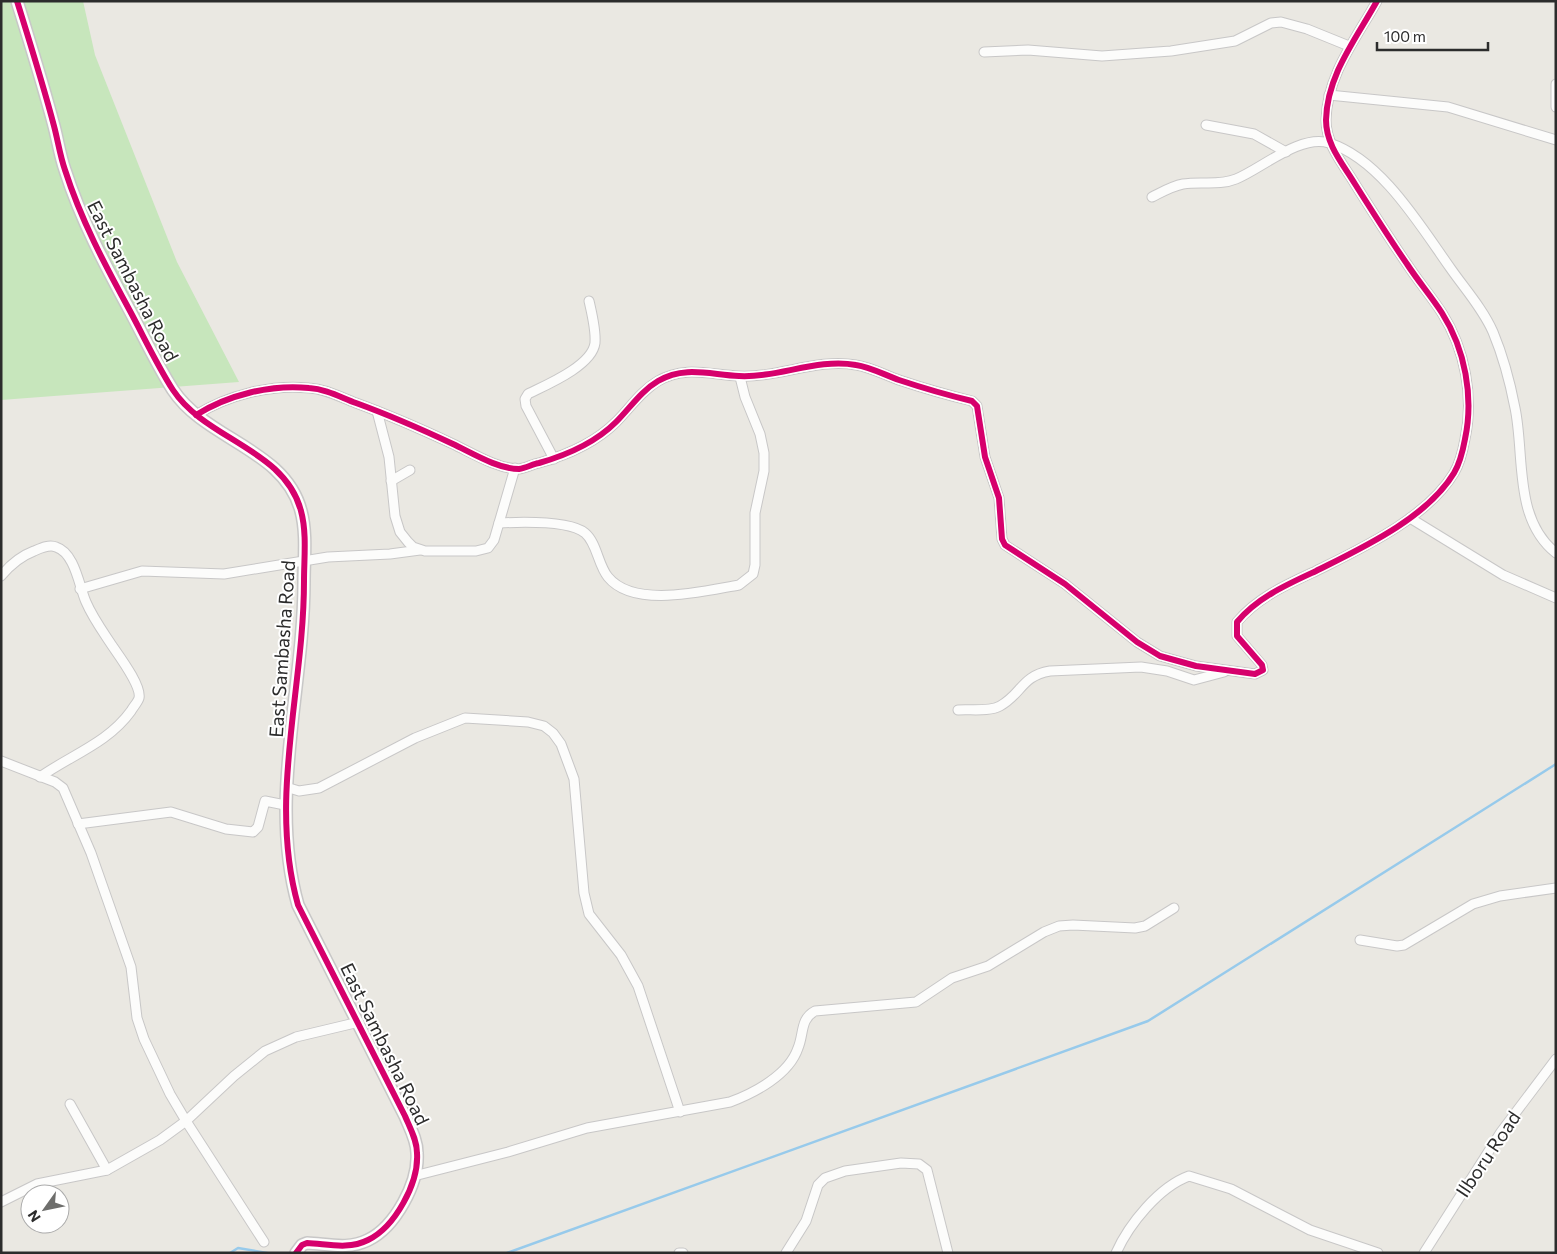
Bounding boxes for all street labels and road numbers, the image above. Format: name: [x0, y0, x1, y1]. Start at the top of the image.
street label: East Sambasha Road: [83, 196, 184, 365]
street label: East Sambasha Road: [264, 560, 299, 738]
street label: East Sambasha Road: [336, 959, 435, 1129]
street label: Ilboru Road: [1450, 1106, 1525, 1201]

